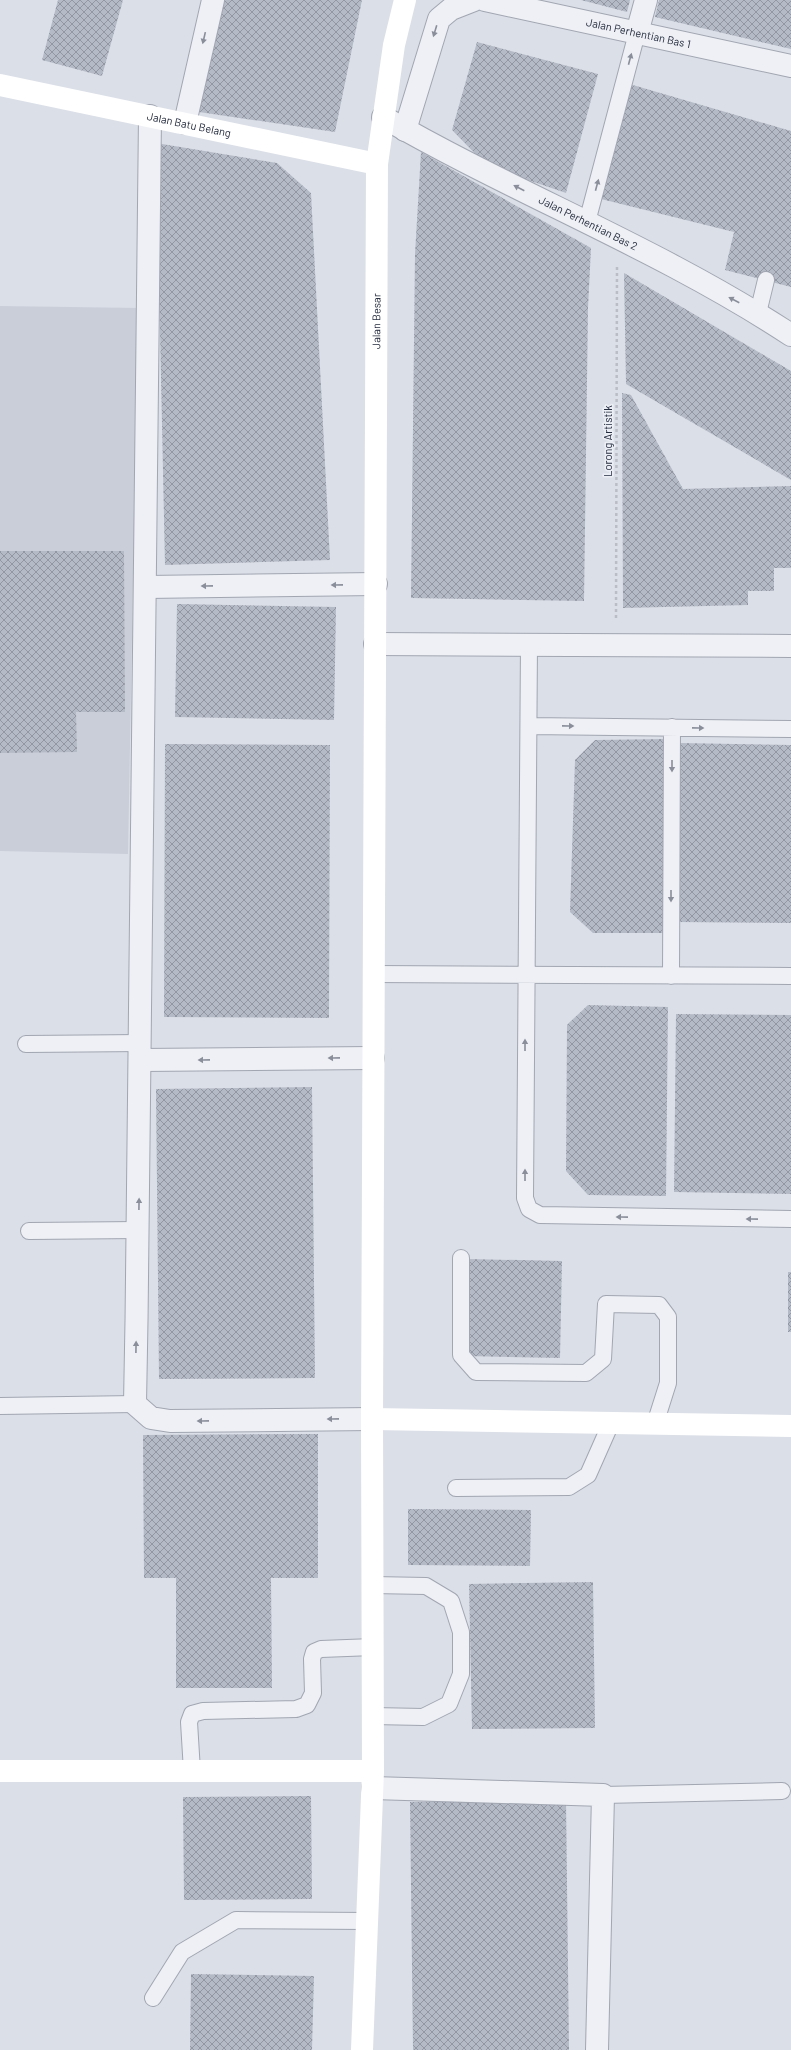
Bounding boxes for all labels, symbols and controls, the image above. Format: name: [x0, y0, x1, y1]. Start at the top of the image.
street label: Jalan Perhentian Bas 1: [585, 15, 692, 50]
one-way arrow: [432, 25, 438, 37]
one-way arrow: [201, 32, 207, 44]
one-way arrow: [627, 53, 633, 65]
street label: Jalan Batu Belang: [146, 109, 232, 139]
one-way arrow: [594, 178, 600, 190]
one-way arrow: [514, 185, 525, 191]
street label: Jalan Perhentian Bas 2: [537, 193, 640, 253]
street label: Jalan Besar: [369, 293, 382, 349]
one-way arrow: [728, 297, 740, 303]
street label: Lorong Artistik: [601, 405, 614, 477]
one-way arrow: [331, 581, 343, 588]
one-way arrow: [200, 583, 213, 589]
one-way arrow: [562, 723, 575, 729]
one-way arrow: [692, 724, 704, 731]
one-way arrow: [669, 760, 675, 773]
one-way arrow: [668, 890, 674, 903]
one-way arrow: [522, 1038, 528, 1051]
one-way arrow: [327, 1055, 340, 1061]
one-way arrow: [197, 1057, 210, 1063]
one-way arrow: [522, 1168, 528, 1181]
one-way arrow: [136, 1197, 142, 1210]
one-way arrow: [615, 1214, 628, 1220]
one-way arrow: [745, 1216, 758, 1222]
one-way arrow: [133, 1340, 139, 1353]
one-way arrow: [326, 1416, 339, 1422]
one-way arrow: [196, 1418, 209, 1424]

